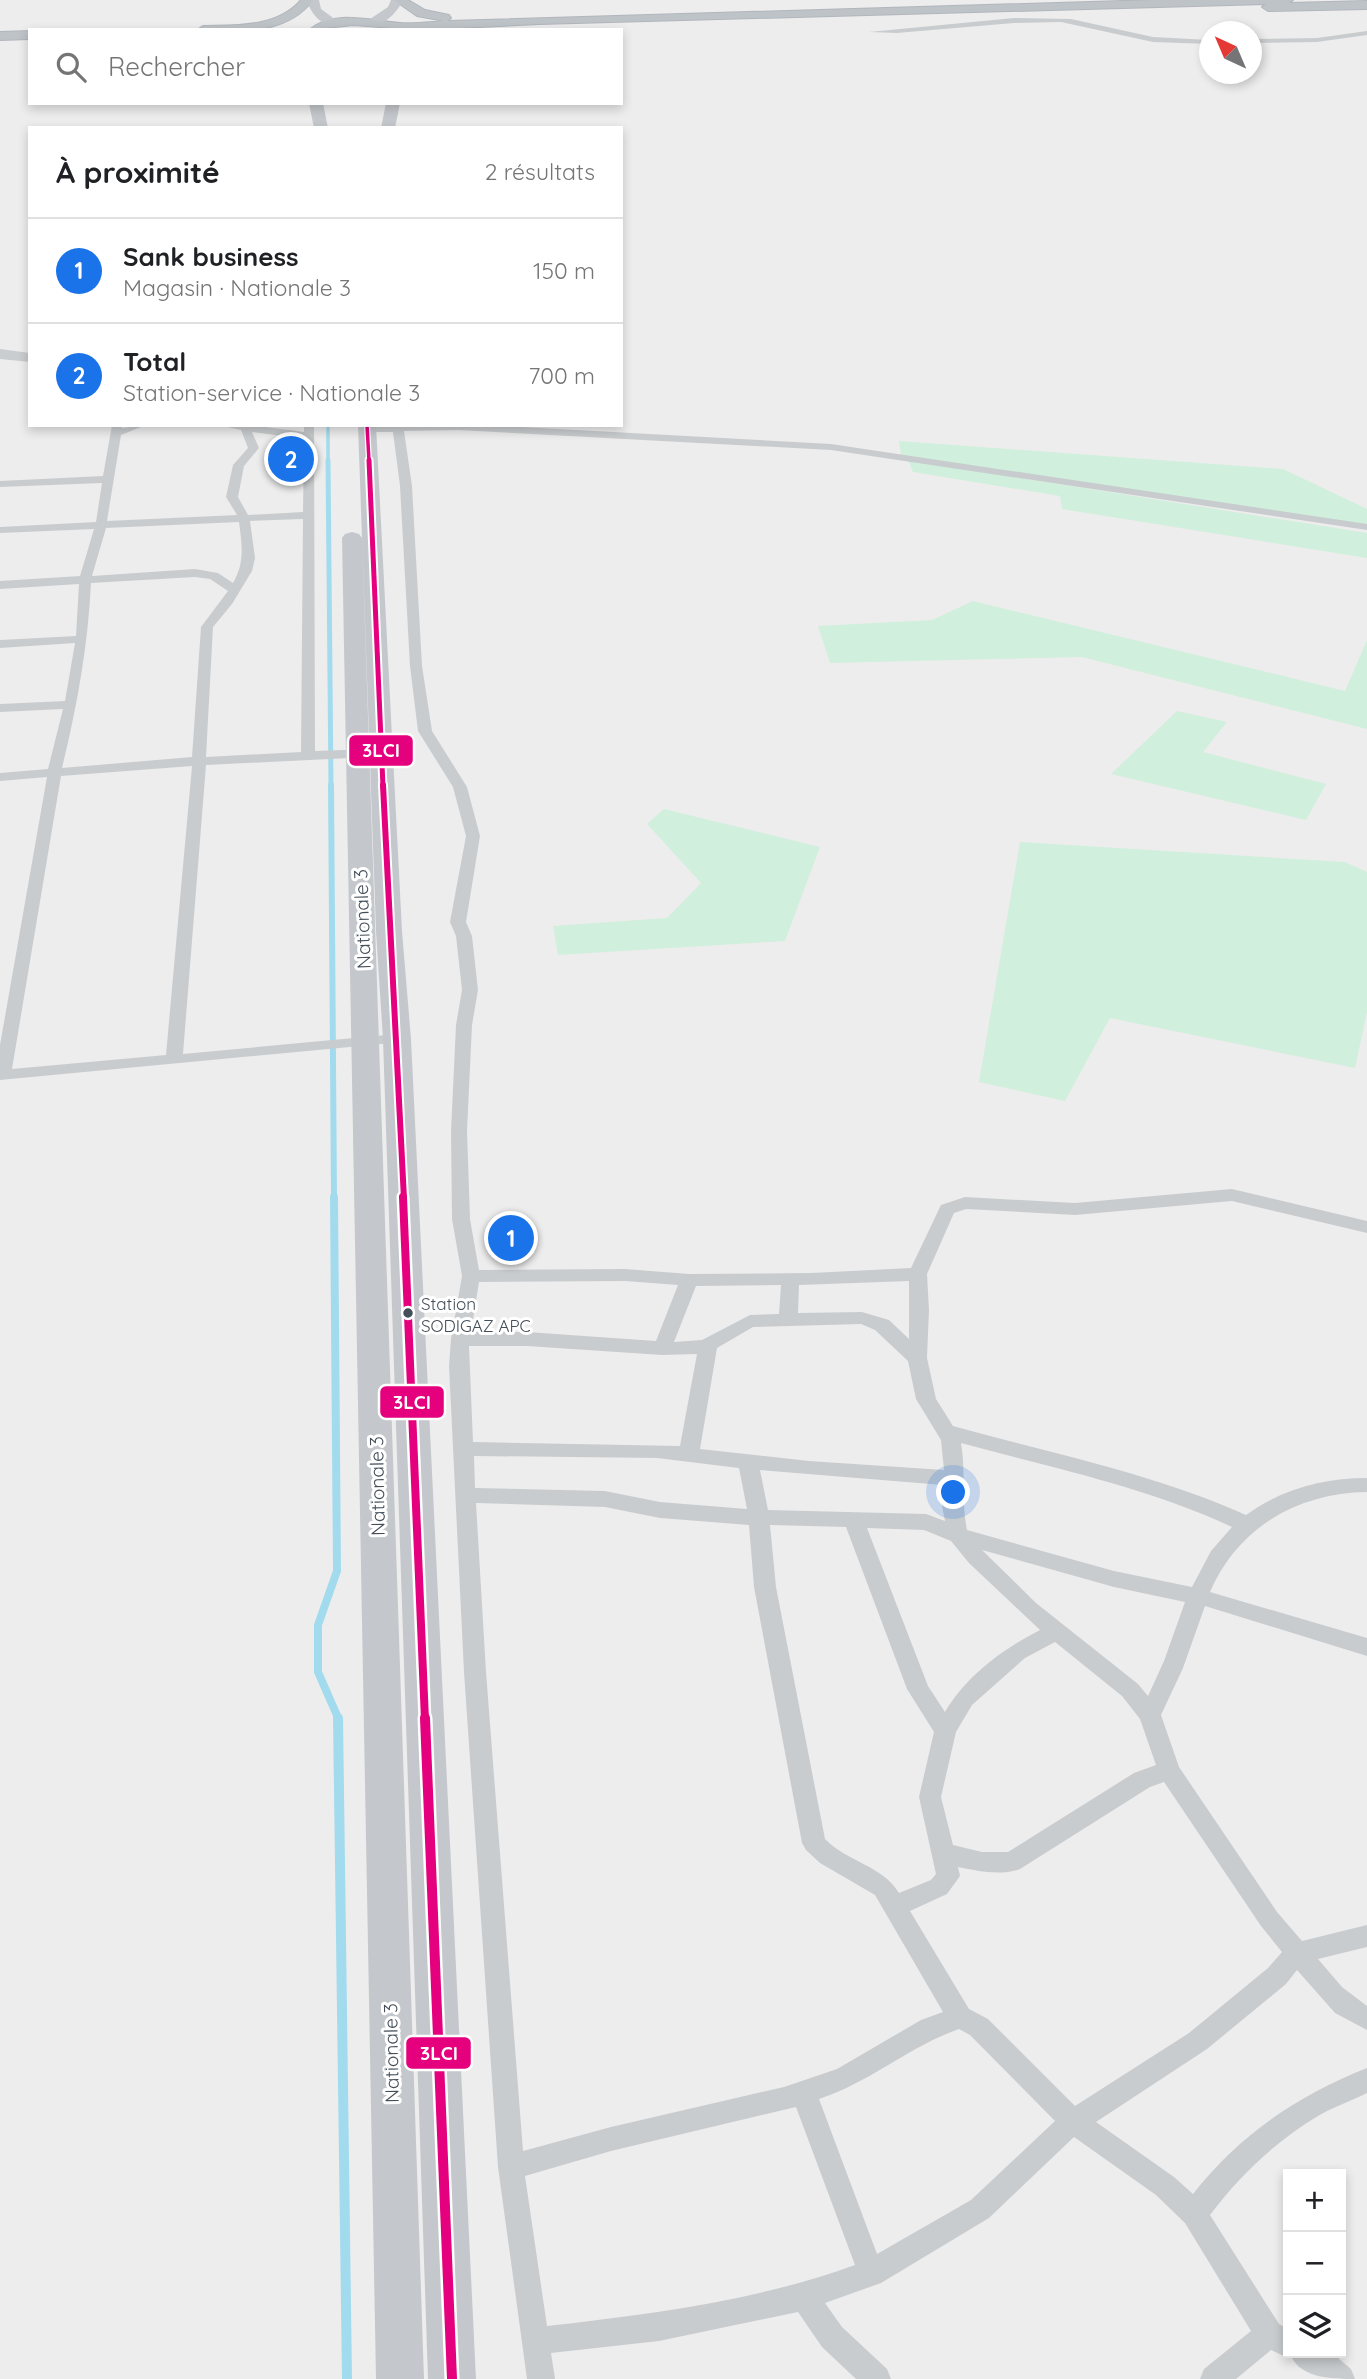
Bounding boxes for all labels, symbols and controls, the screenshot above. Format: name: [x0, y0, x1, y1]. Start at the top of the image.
north arrow: [1199, 21, 1262, 84]
search box: [28, 28, 623, 105]
icon: search: [52, 48, 90, 86]
text: Rechercher: [108, 50, 245, 83]
text: À proximité: [56, 153, 220, 191]
text: 2 résultats: [485, 157, 595, 186]
text: Sank business: [123, 240, 299, 273]
text: 1: [75, 256, 83, 285]
text: 150 m: [533, 256, 595, 285]
text: Magasin · Nationale 3: [123, 273, 351, 302]
text: Total: [123, 345, 186, 378]
text: 2: [72, 361, 86, 390]
text: 700 m: [529, 361, 595, 390]
text: Station-service · Nationale 3: [123, 378, 420, 407]
pin: 2: [268, 433, 314, 485]
line badge: 3LCI: [348, 734, 414, 767]
text: 3LCI: [362, 738, 400, 762]
street label: Nationale 3: [348, 869, 376, 969]
pin: 1: [488, 1212, 534, 1264]
place label: Station SODIGAZ APC: [421, 1293, 531, 1336]
marker: Station SODIGAZ APC: [401, 1306, 415, 1320]
line badge: 3LCI: [379, 1385, 445, 1419]
text: 3LCI: [393, 1390, 431, 1414]
street label: Nationale 3: [364, 1436, 390, 1536]
your location: [936, 1475, 970, 1509]
street label: Nationale 3: [378, 2003, 404, 2103]
line badge: 3LCI: [405, 2036, 472, 2070]
text: 3LCI: [420, 2041, 458, 2065]
map controls: [1283, 2169, 1346, 2358]
button: +: [1283, 2169, 1346, 2232]
button: −: [1283, 2232, 1346, 2295]
button: layers: [1283, 2295, 1346, 2358]

